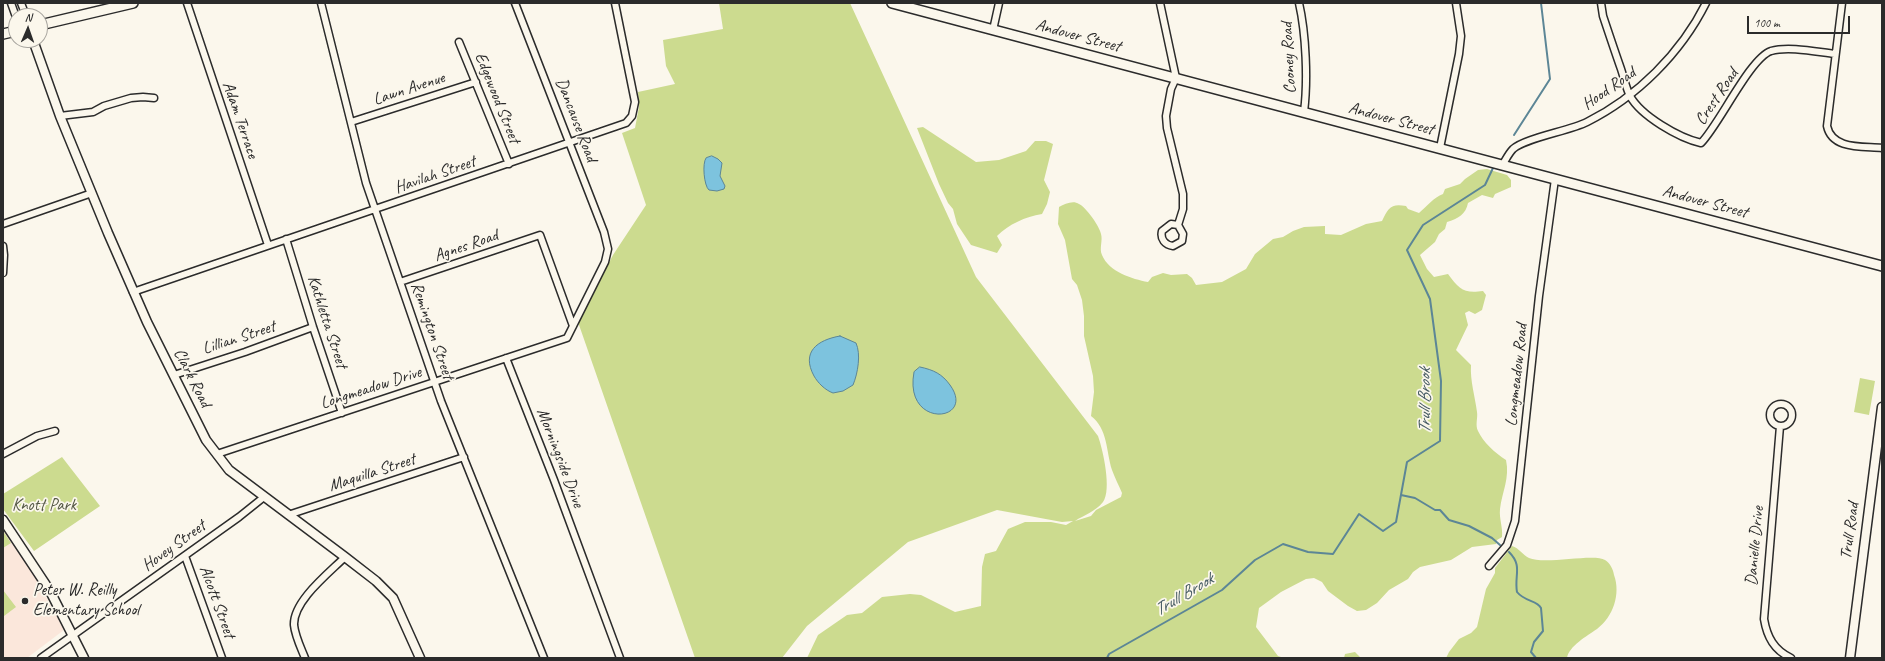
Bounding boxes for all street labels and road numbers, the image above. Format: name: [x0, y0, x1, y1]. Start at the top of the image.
street label: Andover Street: [1033, 15, 1123, 57]
street label: Cooney Road: [1277, 22, 1301, 94]
street label: Edgewood Street: [470, 50, 524, 146]
street label: Hood Road: [1578, 63, 1640, 115]
street label: Crest Road: [1691, 65, 1743, 129]
street label: Lawn Avenue: [371, 68, 447, 110]
street label: Dancause Road: [551, 75, 601, 165]
street label: Adam Terrace: [217, 79, 263, 161]
street label: Andover Street: [1346, 98, 1436, 140]
street label: Havilah Street: [392, 152, 478, 198]
street label: Andover Street: [1660, 181, 1750, 223]
street label: Agnes Road: [431, 226, 501, 266]
street label: Kathletta Street: [302, 273, 352, 371]
street label: Remington Street: [406, 280, 458, 382]
street label: Lillian Street: [200, 317, 278, 359]
street label: Longmeadow Road: [1501, 323, 1533, 427]
street label: Clark Road: [169, 345, 215, 411]
street label: Longmeadow Drive: [318, 362, 424, 414]
street label: Morningside Drive: [532, 405, 588, 511]
street label: Maquilla Street: [326, 449, 418, 497]
street label: Trull Road: [1836, 501, 1864, 561]
street label: Danielle Drive: [1741, 505, 1769, 587]
street label: Hovey Street: [138, 516, 210, 576]
street label: Alcott Street: [194, 563, 240, 641]

